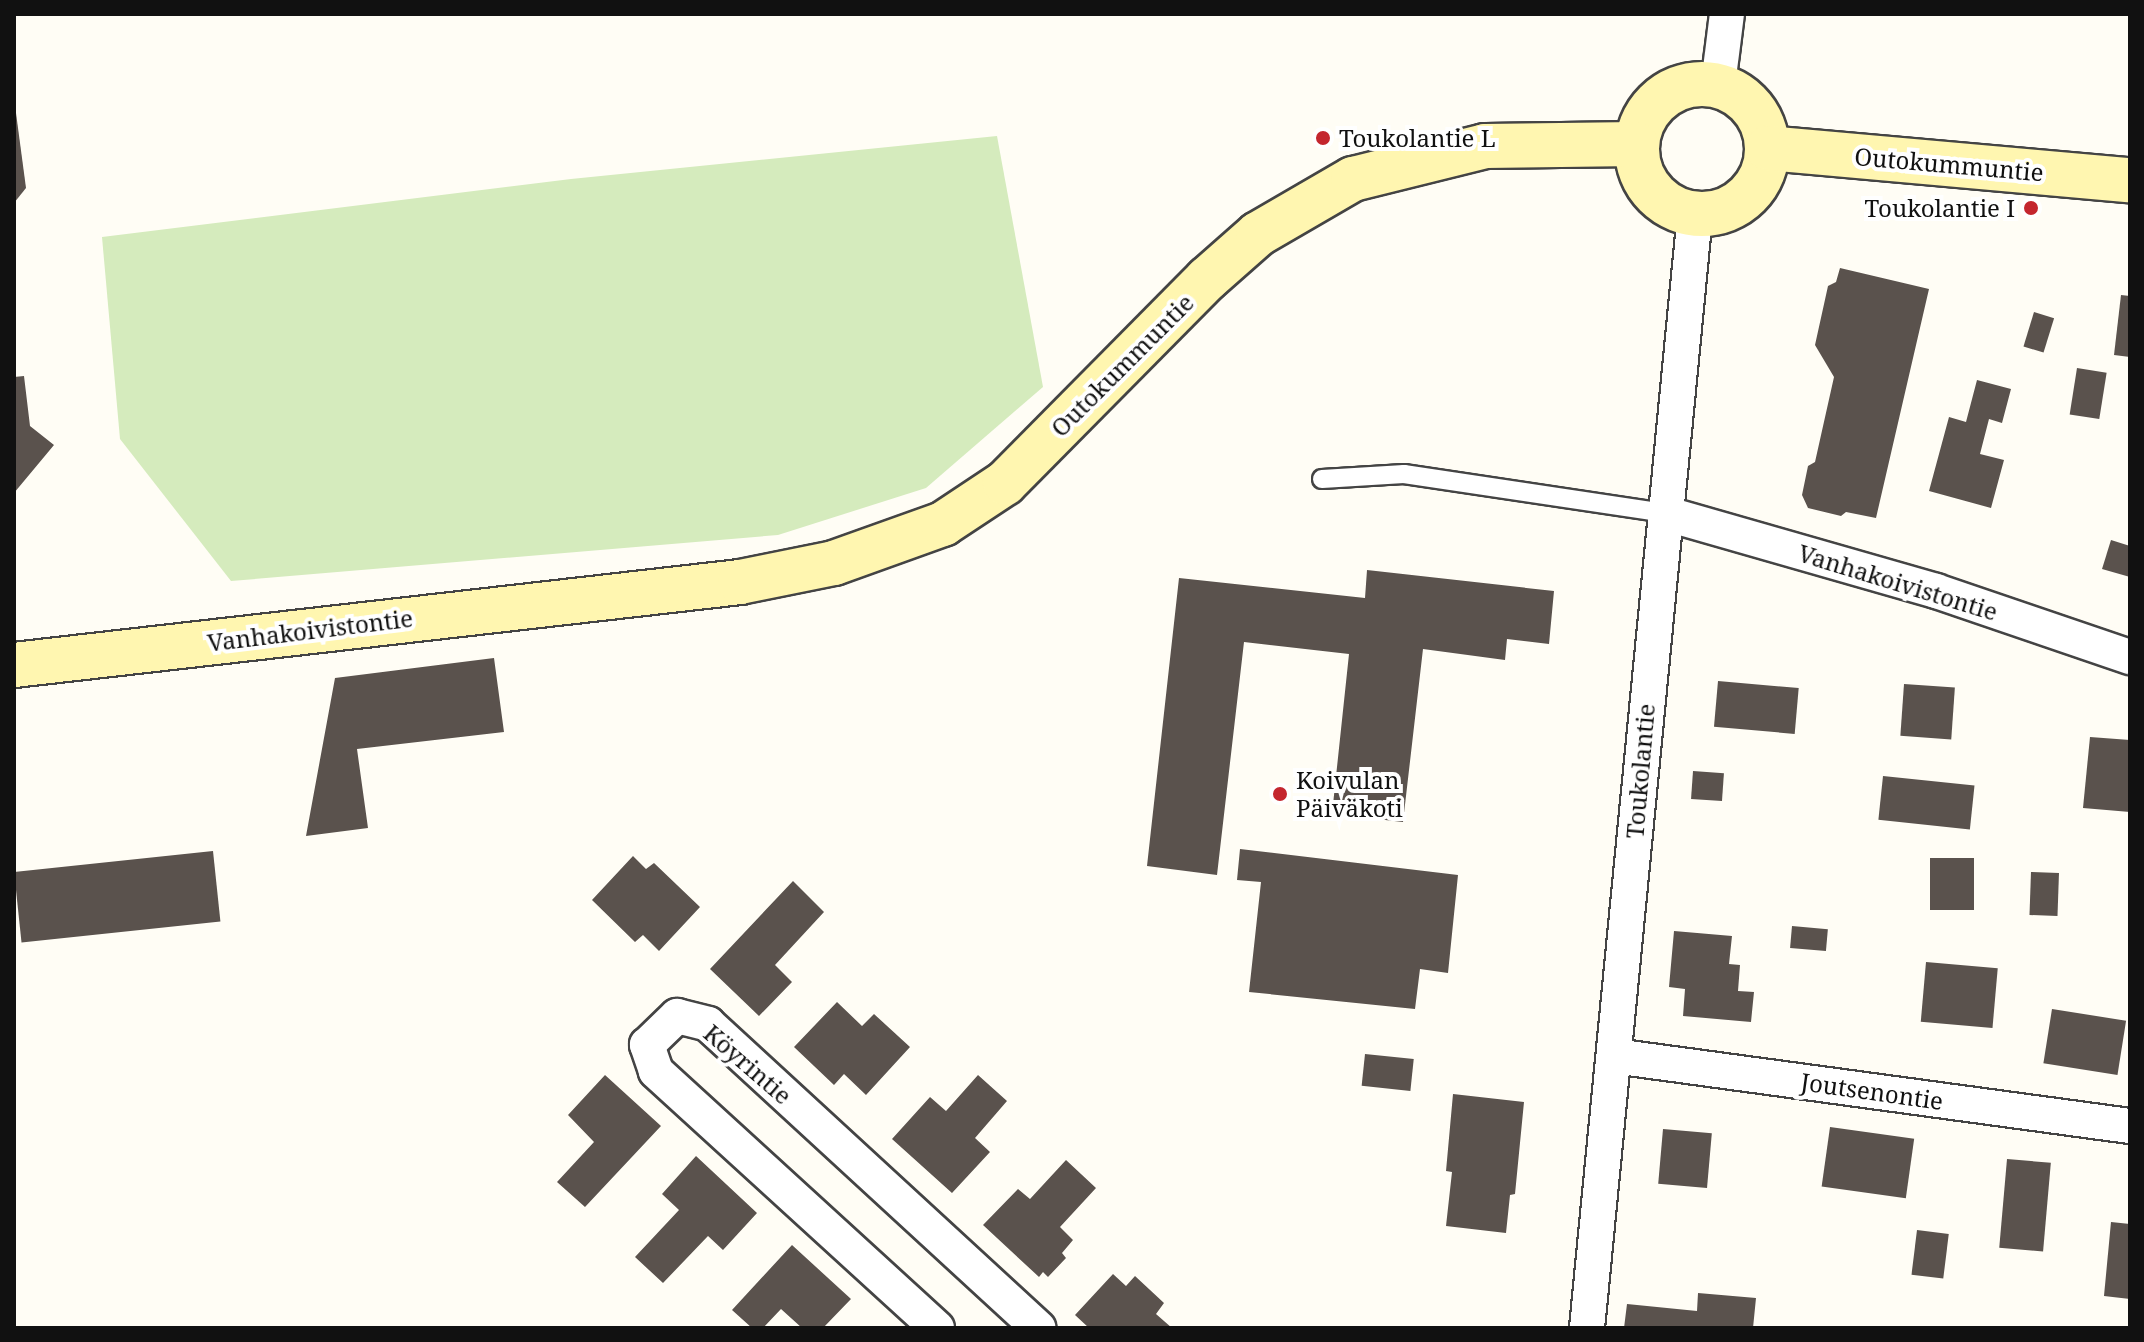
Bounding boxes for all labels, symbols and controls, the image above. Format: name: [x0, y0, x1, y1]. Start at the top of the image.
place label: Toukolantie L: [1339, 124, 1496, 152]
marker: Toukolantie L: [1314, 129, 1332, 147]
street label: Outokummuntie: [1853, 141, 2045, 187]
place label: Toukolantie I: [1865, 194, 2015, 222]
marker: Toukolantie I: [2022, 199, 2040, 217]
street label: Outokummuntie: [1045, 288, 1199, 442]
street label: Vanhakoivistontie: [1795, 538, 2001, 626]
street label: Vanhakoivistontie: [206, 603, 414, 657]
street label: Toukolantie: [1620, 702, 1660, 840]
place label: Koivulan Päiväkoti: [1296, 766, 1403, 822]
marker: Koivulan Päiväkoti: [1271, 785, 1289, 803]
street label: Köyrintie: [698, 1018, 798, 1110]
street label: Joutsenontie: [1799, 1067, 1945, 1115]

